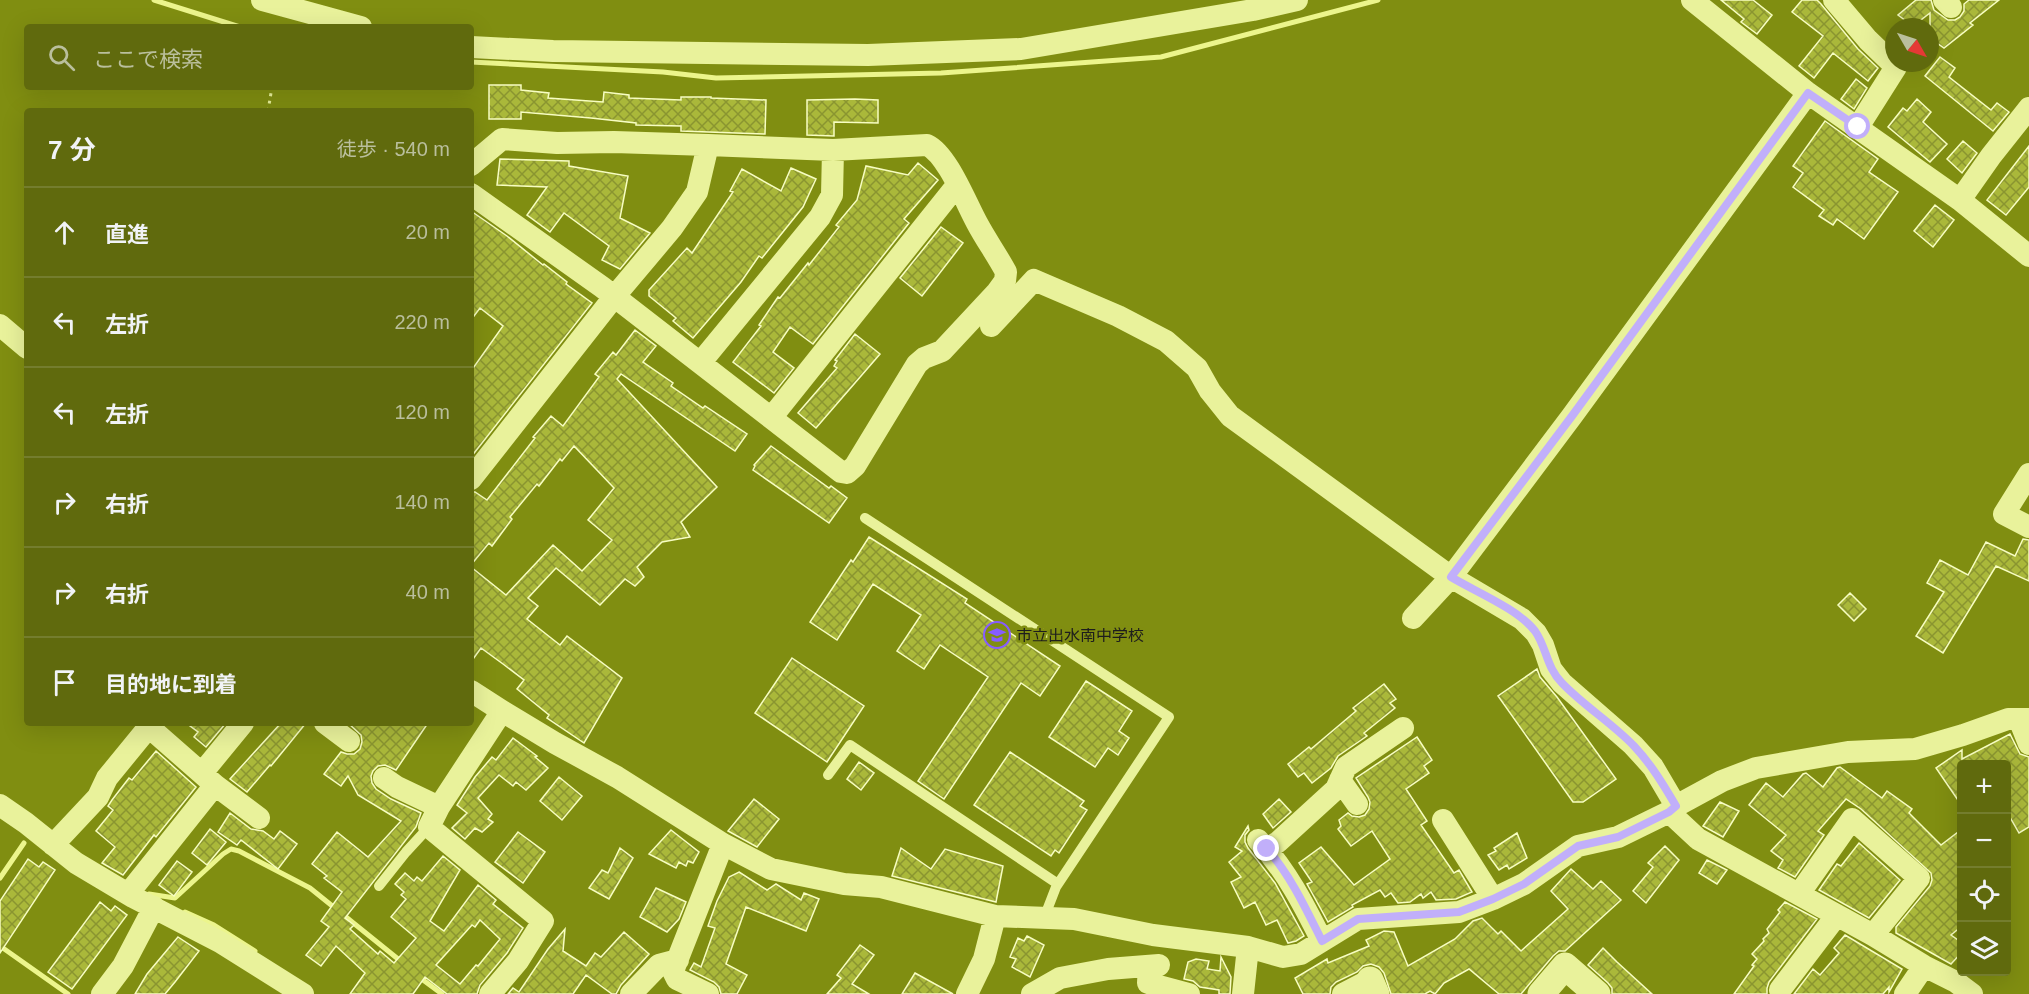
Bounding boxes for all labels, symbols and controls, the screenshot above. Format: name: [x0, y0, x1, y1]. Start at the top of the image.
north arrow: [1885, 18, 1939, 72]
search box: [24, 24, 474, 90]
icon: search: [45, 41, 78, 74]
text: ここで検索: [93, 47, 203, 72]
route start: [1844, 113, 1870, 139]
text: 7 分: [48, 135, 96, 165]
text: 徒歩 · 540 m: [337, 138, 450, 160]
icon: ahead: [48, 216, 81, 249]
text: 20 m: [406, 221, 450, 243]
text: 直進: [105, 222, 149, 247]
icon: left: [48, 306, 81, 339]
text: 220 m: [394, 311, 450, 333]
text: 左折: [105, 312, 149, 337]
icon: left: [48, 396, 81, 429]
text: 120 m: [394, 401, 450, 423]
text: 左折: [105, 402, 149, 427]
icon: right: [48, 486, 81, 519]
text: 140 m: [394, 491, 450, 513]
text: 右折: [105, 492, 149, 517]
icon: right: [48, 576, 81, 609]
text: 40 m: [406, 581, 450, 603]
text: 右折: [105, 582, 149, 607]
school or university icon: 市立出水南中学校: [982, 620, 1012, 650]
place label: 市立出水南中学校: [1016, 627, 1144, 644]
icon: arrive: [48, 666, 81, 699]
text: 目的地に到着: [105, 672, 237, 697]
map controls: [1957, 760, 2011, 976]
button: +: [1957, 760, 2011, 814]
button: −: [1957, 814, 2011, 868]
route end: [1253, 835, 1279, 861]
button: locate: [1957, 868, 2011, 922]
button: layers: [1957, 922, 2011, 976]

